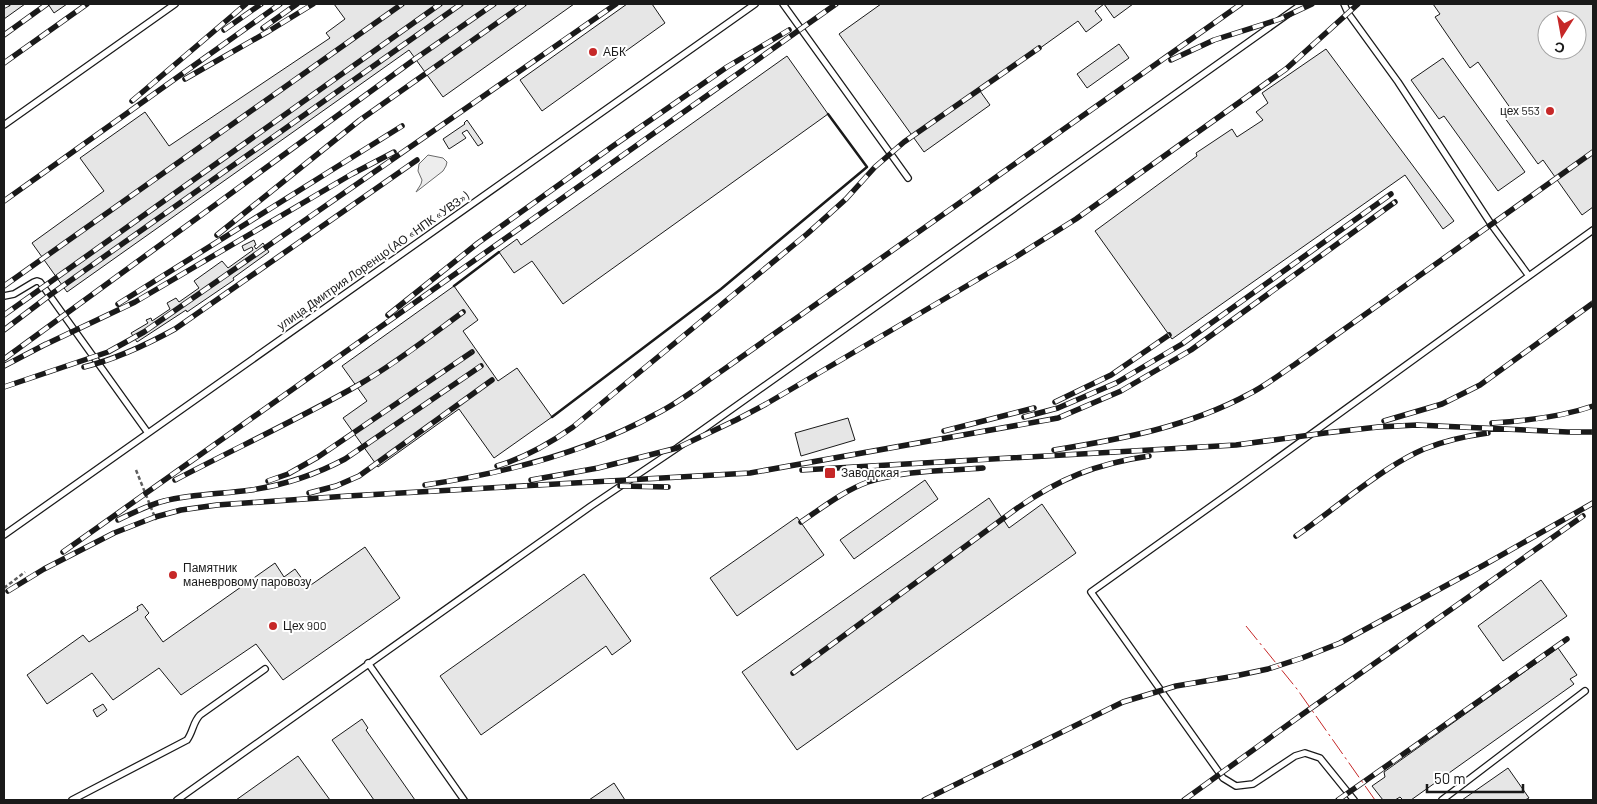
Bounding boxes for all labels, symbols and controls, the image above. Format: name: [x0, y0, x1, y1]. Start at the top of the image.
north arrow: [1537, 10, 1587, 60]
text: С: [1553, 39, 1566, 58]
place label: АБК: [603, 44, 626, 58]
marker: АБК: [587, 46, 599, 58]
place label: цех 553: [1500, 103, 1540, 118]
marker: цех 553: [1544, 105, 1556, 117]
street label: улица Дмитрия Лоренцо (АО «НПК «УВЗ»): [274, 188, 472, 333]
place label: Заводская: [841, 465, 899, 480]
marker: Заводская: [823, 466, 837, 480]
place label: Памятник маневровому паровозу: [183, 560, 311, 589]
marker: Памятник маневровому паровозу: [167, 569, 179, 581]
place label: Цех 900: [283, 618, 327, 633]
marker: Цех 900: [267, 620, 279, 632]
scale bar: [1427, 762, 1523, 794]
text: 50 m: [1434, 769, 1466, 787]

